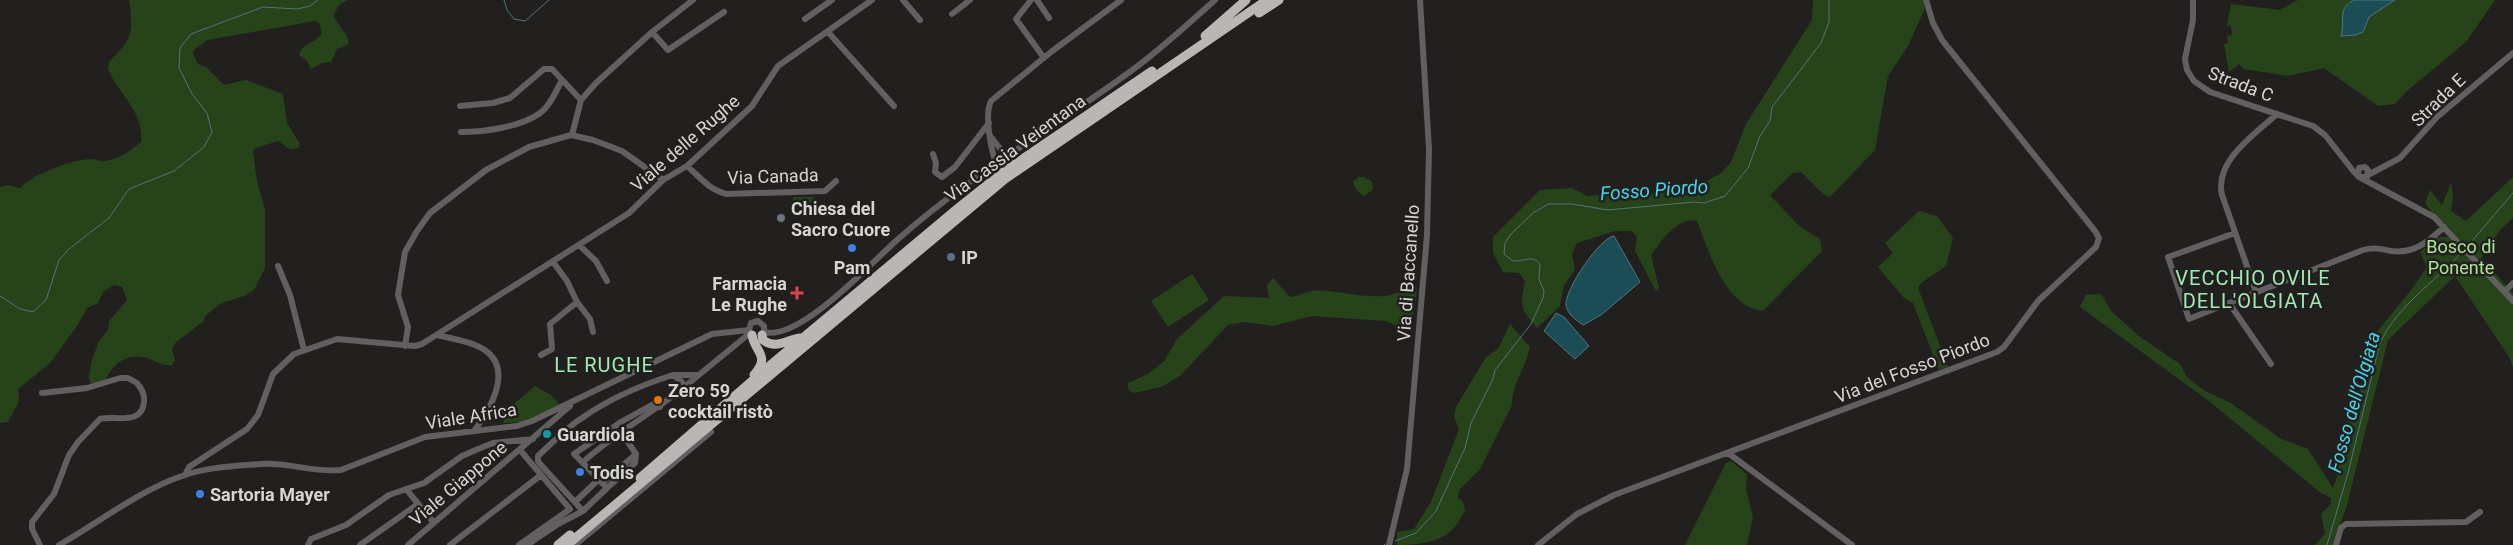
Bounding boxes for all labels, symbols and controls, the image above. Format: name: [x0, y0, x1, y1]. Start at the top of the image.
street label: Strada C: [2205, 62, 2277, 106]
street label: Strada E: [2407, 69, 2469, 131]
street label: Viale delle Rughe: [626, 90, 744, 196]
street label: Via Cassia Veientana: [941, 90, 1089, 206]
street label: Via Canada: [727, 164, 819, 188]
water label: Fosso Piordo: [1599, 175, 1709, 205]
place label: Chiesa del Sacro Cuore: [791, 198, 890, 240]
street label: Via di Baccanello: [1393, 204, 1423, 342]
marker: Chiesa del Sacro Cuore: [775, 212, 787, 224]
park label: Bosco di Ponente: [2426, 236, 2496, 278]
marker: Pam: [846, 242, 858, 254]
place label: IP: [961, 247, 978, 268]
marker: IP: [945, 251, 957, 263]
place label: Pam: [834, 257, 870, 278]
district label: VECCHIO OVILE DELL'OLGIATA: [2175, 266, 2331, 313]
place label: Farmacia Le Rughe: [711, 273, 787, 315]
marker: Farmacia Le Rughe: [791, 287, 803, 299]
street label: Via del Fosso Piordo: [1832, 329, 1992, 407]
water label: Fosso dell’Olgiata: [2323, 329, 2385, 475]
district label: LE RUGHE: [554, 353, 654, 377]
place label: Zero 59 cocktail ristò: [668, 380, 773, 422]
marker: Zero 59 cocktail ristò: [652, 394, 664, 406]
street label: Viale Africa: [424, 398, 518, 434]
place label: Guardiola: [557, 424, 635, 445]
marker: Guardiola: [541, 428, 553, 440]
street label: Viale Giappone: [405, 436, 511, 530]
place label: Todis: [590, 462, 634, 483]
marker: Todis: [574, 466, 586, 478]
place label: Sartoria Mayer: [210, 484, 330, 505]
marker: Sartoria Mayer: [194, 488, 206, 500]

